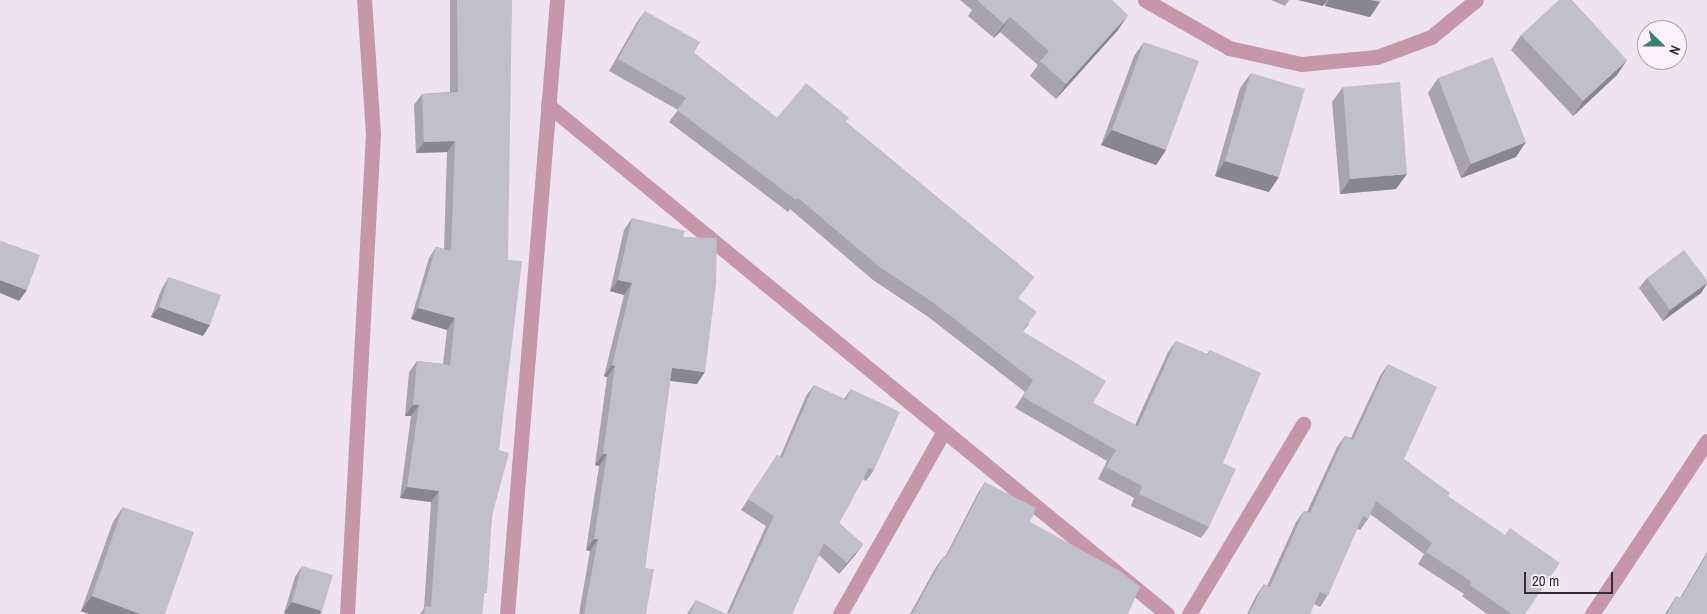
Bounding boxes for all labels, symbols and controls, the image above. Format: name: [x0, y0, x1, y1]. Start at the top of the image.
north arrow: [1637, 20, 1687, 70]
text: N: [1665, 43, 1685, 57]
scale bar: [1527, 562, 1616, 594]
text: 20 m: [1532, 570, 1559, 591]

